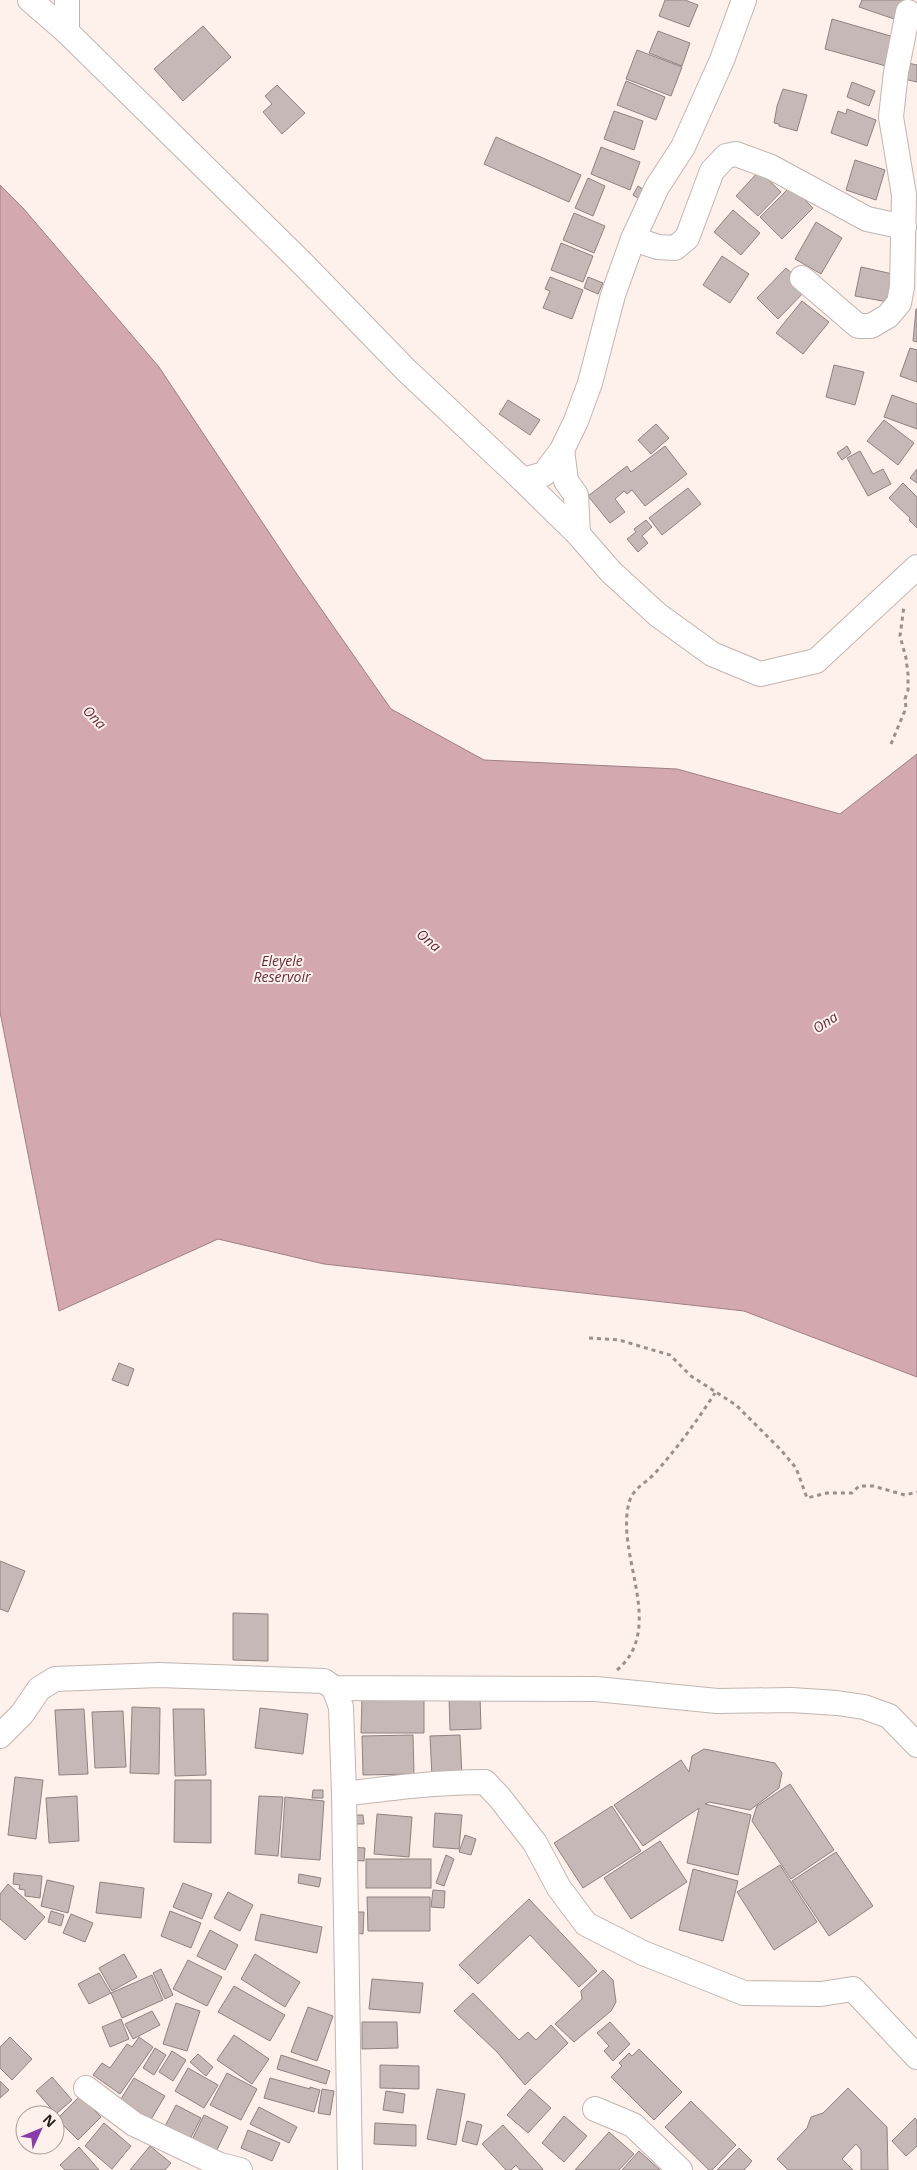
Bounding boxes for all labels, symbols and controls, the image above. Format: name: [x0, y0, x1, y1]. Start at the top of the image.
water label: Ona: [79, 701, 111, 733]
water label: Ona: [413, 924, 445, 956]
water label: Eleyele Reservoir: [254, 951, 311, 986]
water label: Ona: [809, 1007, 841, 1037]
north arrow: [15, 2105, 65, 2155]
text: N: [39, 2110, 61, 2131]

